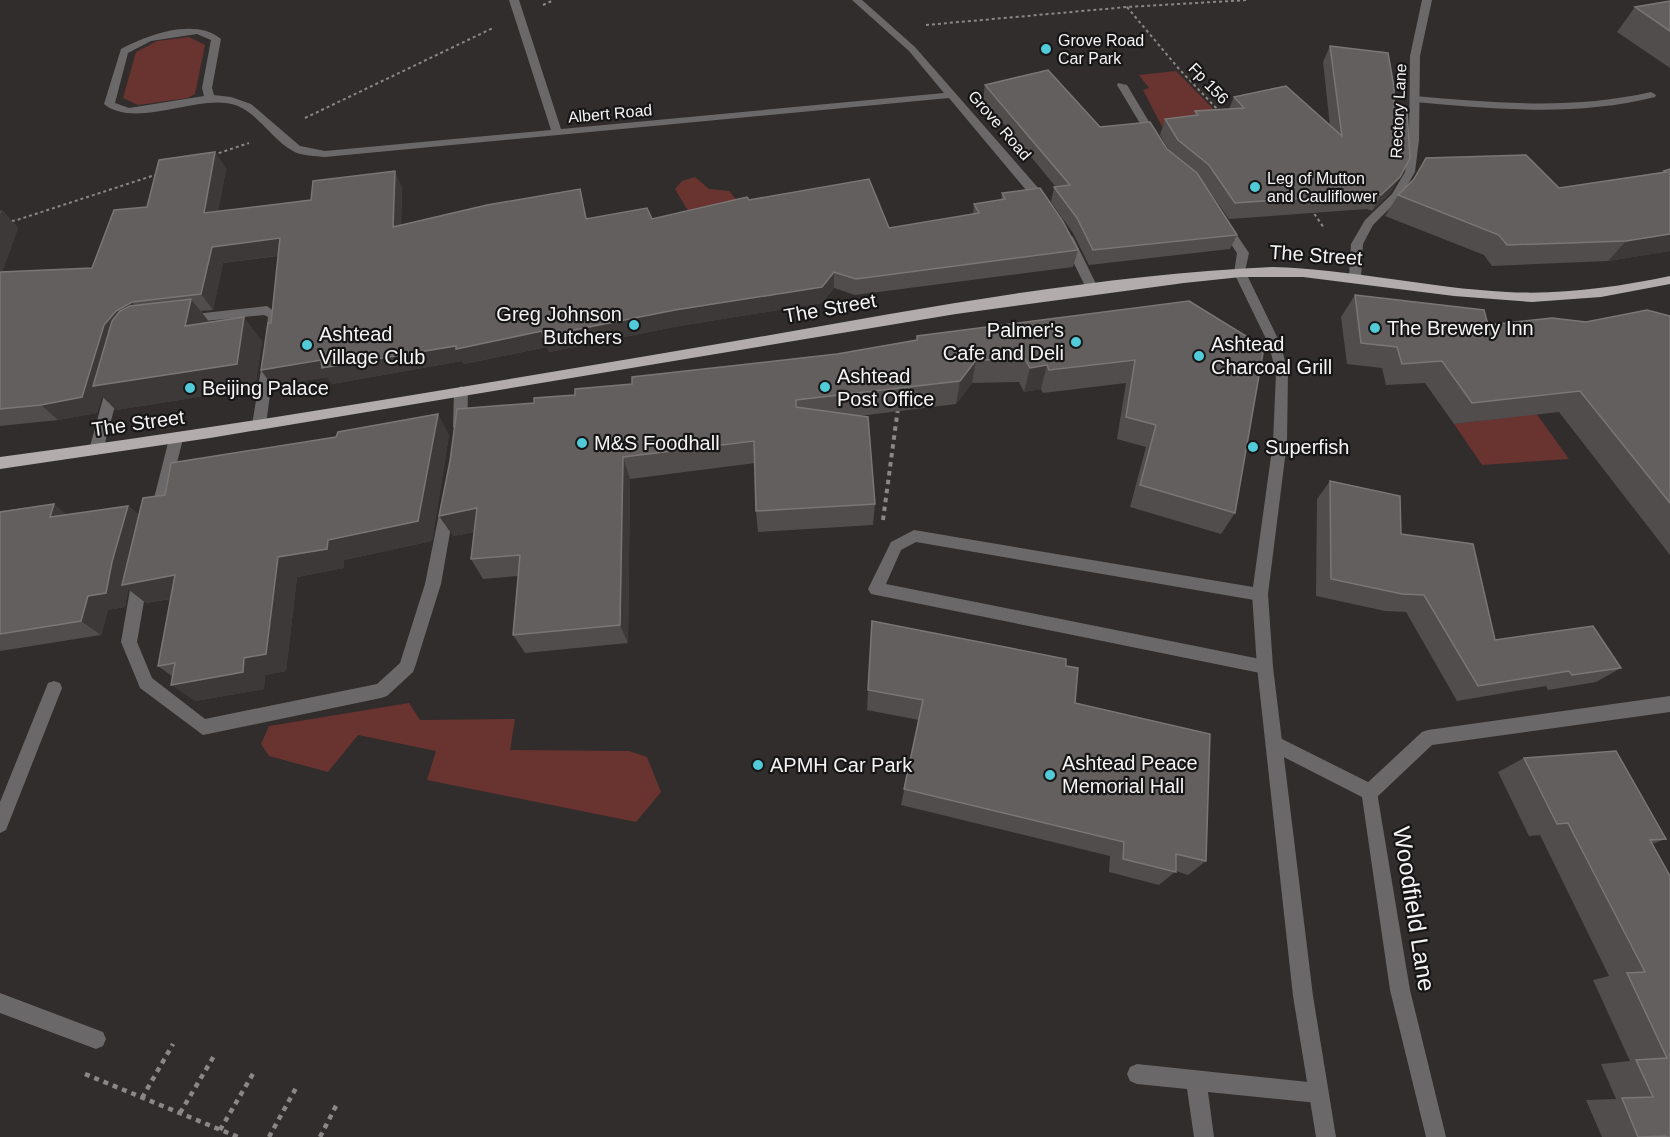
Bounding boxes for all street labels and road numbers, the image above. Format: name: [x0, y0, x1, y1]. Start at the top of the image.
street label: Fp 156: [1185, 60, 1232, 107]
street label: Rectory Lane: [1388, 63, 1409, 159]
street label: Grove Road: [965, 87, 1034, 163]
street label: Albert Road: [567, 101, 653, 126]
street label: The Street: [1269, 241, 1364, 269]
street label: The Street: [782, 289, 878, 327]
street label: The Street: [90, 406, 186, 440]
street label: Woodfield Lane: [1388, 825, 1441, 993]

